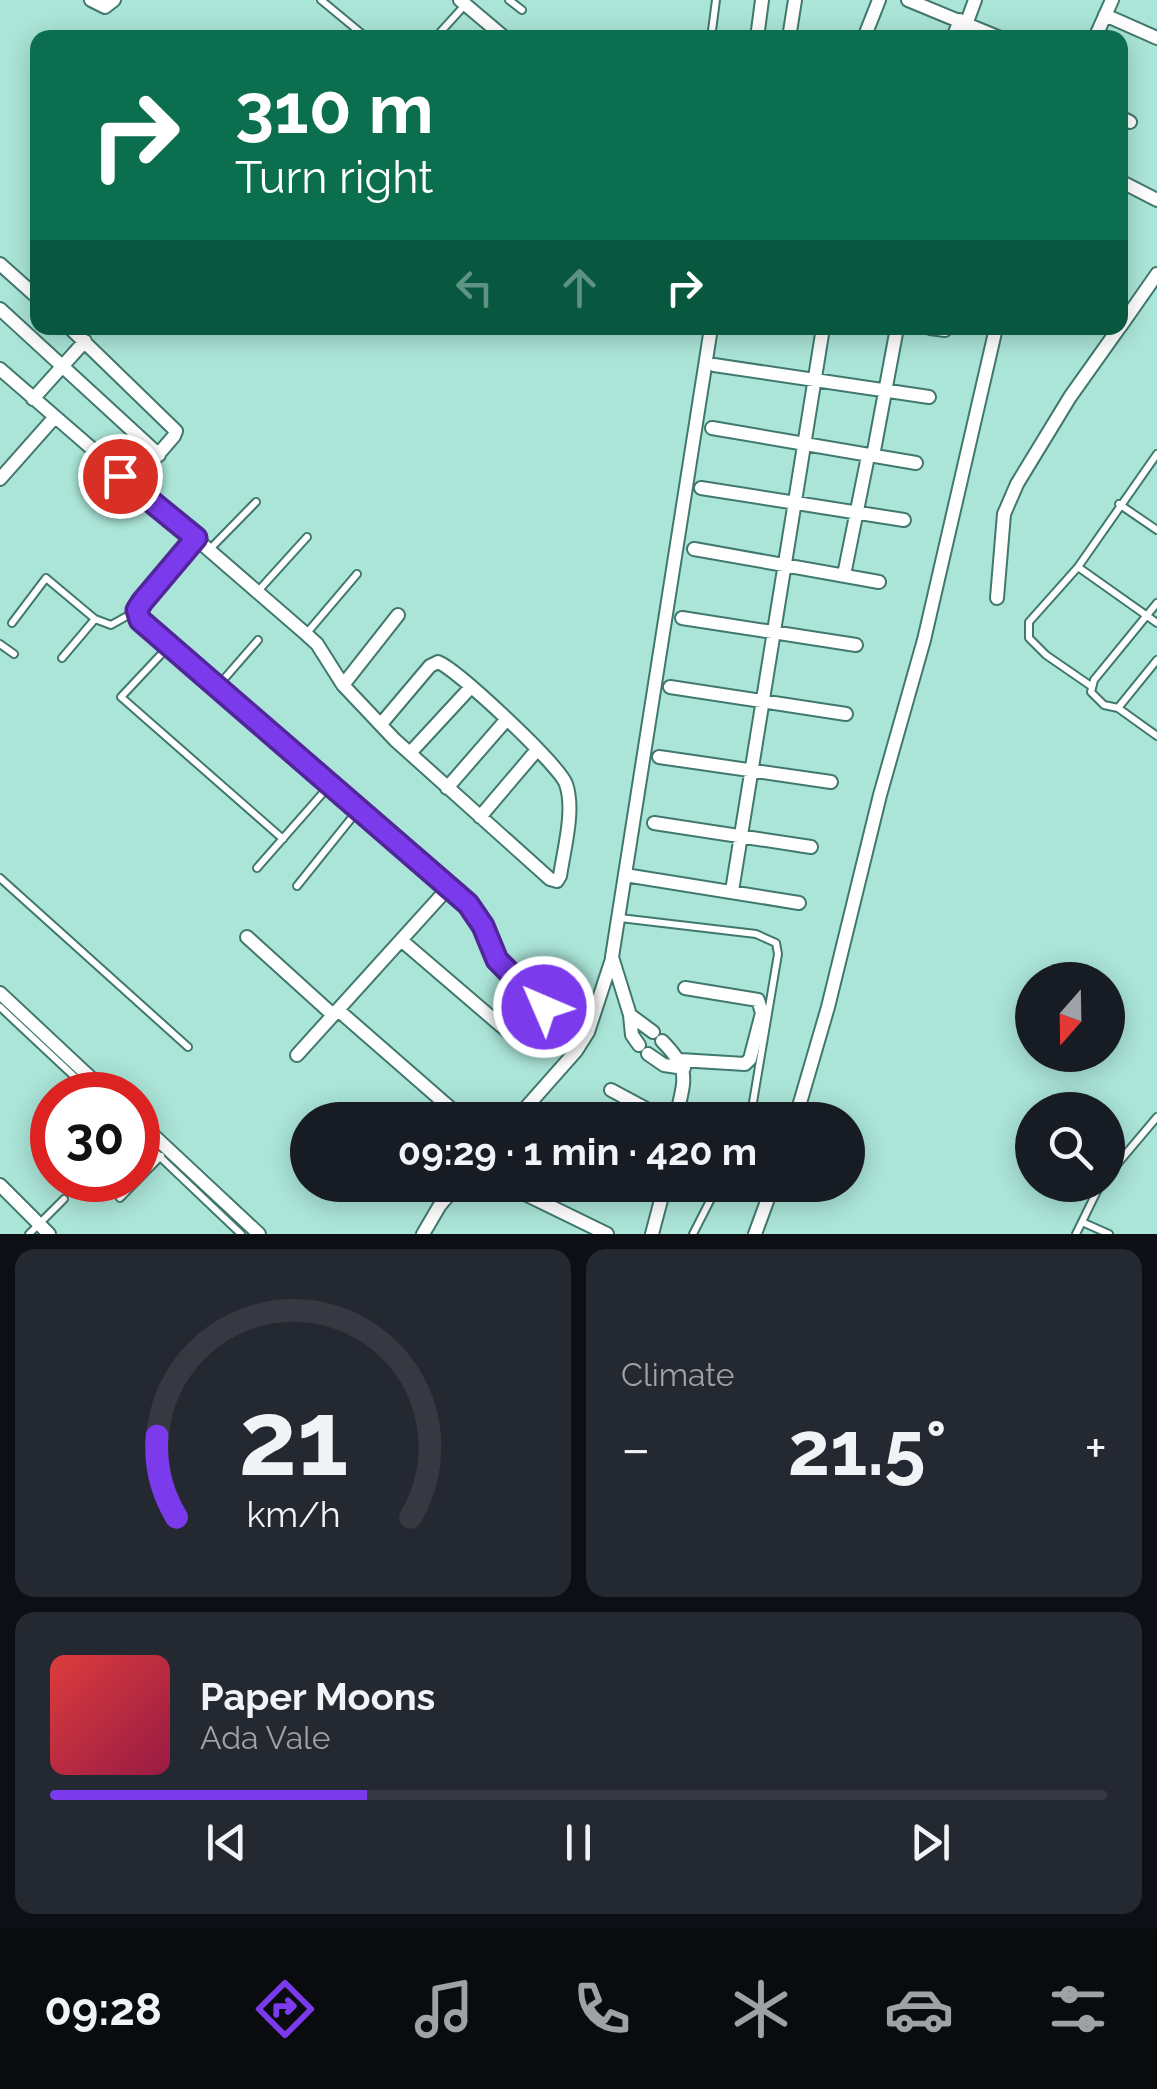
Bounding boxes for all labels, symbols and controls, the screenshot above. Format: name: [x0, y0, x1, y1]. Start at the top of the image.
text: 310 m: [235, 67, 434, 149]
icon: right: [70, 70, 200, 200]
text: Turn right: [235, 151, 433, 204]
icon: left: [447, 260, 502, 315]
icon: ahead: [552, 260, 607, 315]
icon: right: [657, 260, 712, 315]
pin: [78, 434, 163, 519]
icon: arrive: [93, 449, 148, 504]
position arrow: [492, 955, 596, 1059]
north arrow: [1015, 962, 1125, 1072]
map controls: [1015, 962, 1125, 1202]
speed limit sign: 30: [30, 1072, 160, 1202]
button: search: [1015, 1092, 1125, 1202]
text: 09:29 · 1 min · 420 m: [398, 1129, 757, 1174]
text: Climate: [621, 1356, 735, 1393]
text: 21: [238, 1377, 348, 1499]
text: 21.5°: [788, 1404, 947, 1493]
text: −: [621, 1416, 651, 1481]
text: +: [1084, 1416, 1107, 1481]
text: km/h: [246, 1493, 340, 1535]
text: Paper Moons: [200, 1674, 435, 1719]
text: Ada Vale: [200, 1719, 331, 1756]
icon: previous: [199, 1815, 254, 1870]
icon: pause: [551, 1815, 606, 1870]
icon: next: [903, 1815, 958, 1870]
icon: directions: [250, 1974, 320, 2044]
icon: music: [409, 1974, 479, 2044]
icon: phone: [567, 1974, 637, 2044]
icon: climate: [726, 1974, 796, 2044]
icon: car: [884, 1974, 954, 2044]
icon: filters: [1043, 1974, 1113, 2044]
text: 09:28: [44, 1983, 162, 2036]

